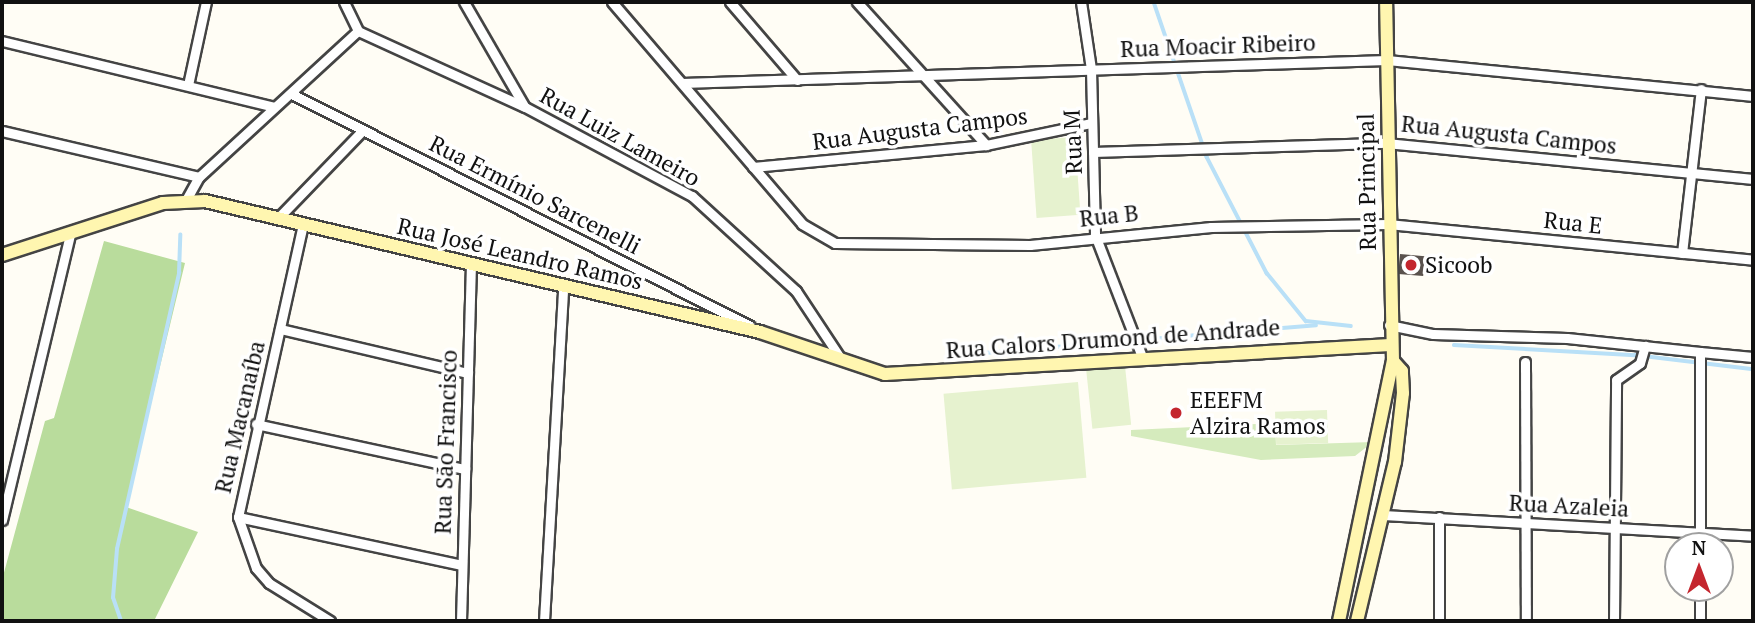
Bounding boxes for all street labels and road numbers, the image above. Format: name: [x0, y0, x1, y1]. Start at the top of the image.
street label: Rua Moacir Ribeiro: [1120, 29, 1316, 63]
street label: Rua Luiz Lameiro: [535, 82, 705, 192]
street label: Rua Augusta Campos: [811, 102, 1029, 156]
street label: Rua M: [1058, 109, 1088, 175]
street label: Rua Augusta Campos: [1400, 110, 1618, 160]
street label: Rua Principal: [1352, 113, 1382, 251]
street label: Rua Ermínio Sarcenelli: [425, 130, 645, 260]
street label: Rua B: [1078, 199, 1140, 233]
street label: Rua E: [1542, 206, 1604, 240]
street label: Rua José Leandro Ramos: [395, 212, 645, 296]
street label: Rua Calors Drumond de Andrade: [945, 314, 1281, 364]
street label: Rua Macanaíba: [209, 338, 271, 496]
street label: Rua São Francisco: [429, 349, 463, 535]
street label: Rua Azaleia: [1508, 489, 1630, 523]

